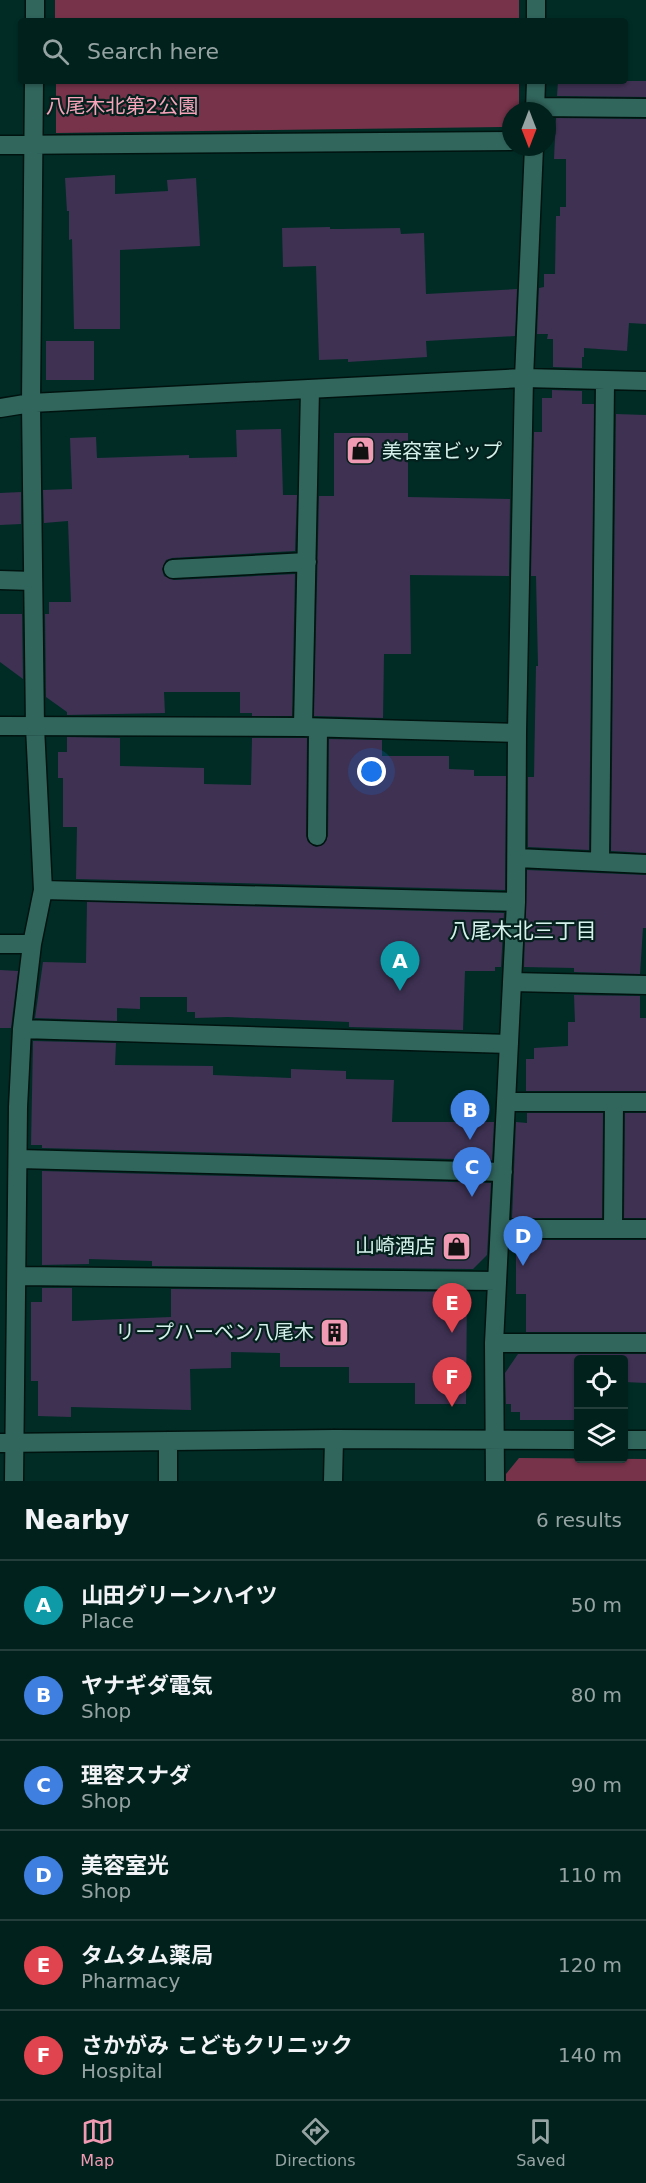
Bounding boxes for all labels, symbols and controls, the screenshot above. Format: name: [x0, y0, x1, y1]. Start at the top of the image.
search box: [18, 18, 628, 84]
icon: search: [39, 35, 72, 68]
text: Search here: [87, 39, 219, 64]
park label: 八尾木北第2公園: [46, 94, 198, 118]
north arrow: [502, 102, 556, 156]
shop icon: 美容室ビップ: [345, 435, 377, 467]
place label: 美容室ビップ: [382, 439, 502, 463]
your location: [357, 757, 386, 786]
district label: 八尾木北三丁目: [450, 919, 597, 943]
pin: A: [380, 942, 420, 991]
pin: B: [450, 1090, 490, 1140]
pin: C: [452, 1148, 492, 1197]
pin: D: [504, 1216, 542, 1266]
shop icon: 山崎酒店: [440, 1230, 472, 1262]
place label: 山崎酒店: [355, 1234, 435, 1258]
pin: E: [432, 1284, 472, 1333]
building icon: リープハーベン八尾木: [319, 1316, 351, 1348]
place label: リープハーベン八尾木: [115, 1320, 314, 1344]
map controls: [574, 1355, 628, 1463]
button: locate: [574, 1355, 628, 1409]
pin: F: [432, 1358, 472, 1407]
button: layers: [574, 1409, 628, 1463]
text: Nearby: [24, 1505, 129, 1535]
text: 6 results: [536, 1508, 622, 1532]
text: 山田グリーンハイツ: [81, 1583, 277, 1608]
text: A: [36, 1593, 51, 1617]
text: 50 m: [571, 1593, 622, 1617]
text: Place: [81, 1609, 134, 1633]
text: ヤナギダ電気: [81, 1673, 213, 1698]
text: B: [36, 1683, 51, 1707]
text: 80 m: [571, 1683, 622, 1707]
text: Shop: [81, 1699, 131, 1723]
text: 理容スナダ: [81, 1763, 191, 1788]
text: C: [36, 1773, 51, 1797]
text: 90 m: [571, 1773, 622, 1797]
text: Shop: [81, 1789, 131, 1813]
text: 美容室光: [81, 1853, 169, 1878]
text: D: [35, 1863, 52, 1887]
text: 110 m: [558, 1863, 622, 1887]
text: Shop: [81, 1879, 131, 1903]
text: タムタム薬局: [81, 1943, 213, 1968]
text: E: [37, 1953, 50, 1977]
text: 120 m: [558, 1953, 622, 1977]
text: Pharmacy: [81, 1969, 180, 1993]
text: さかがみ こどもクリニック: [81, 2033, 353, 2058]
text: F: [37, 2043, 50, 2067]
text: 140 m: [558, 2043, 622, 2067]
text: Hospital: [81, 2059, 163, 2083]
tab: Map: [80, 2115, 114, 2170]
tab: Directions: [275, 2115, 355, 2170]
tab: Saved: [516, 2115, 566, 2170]

